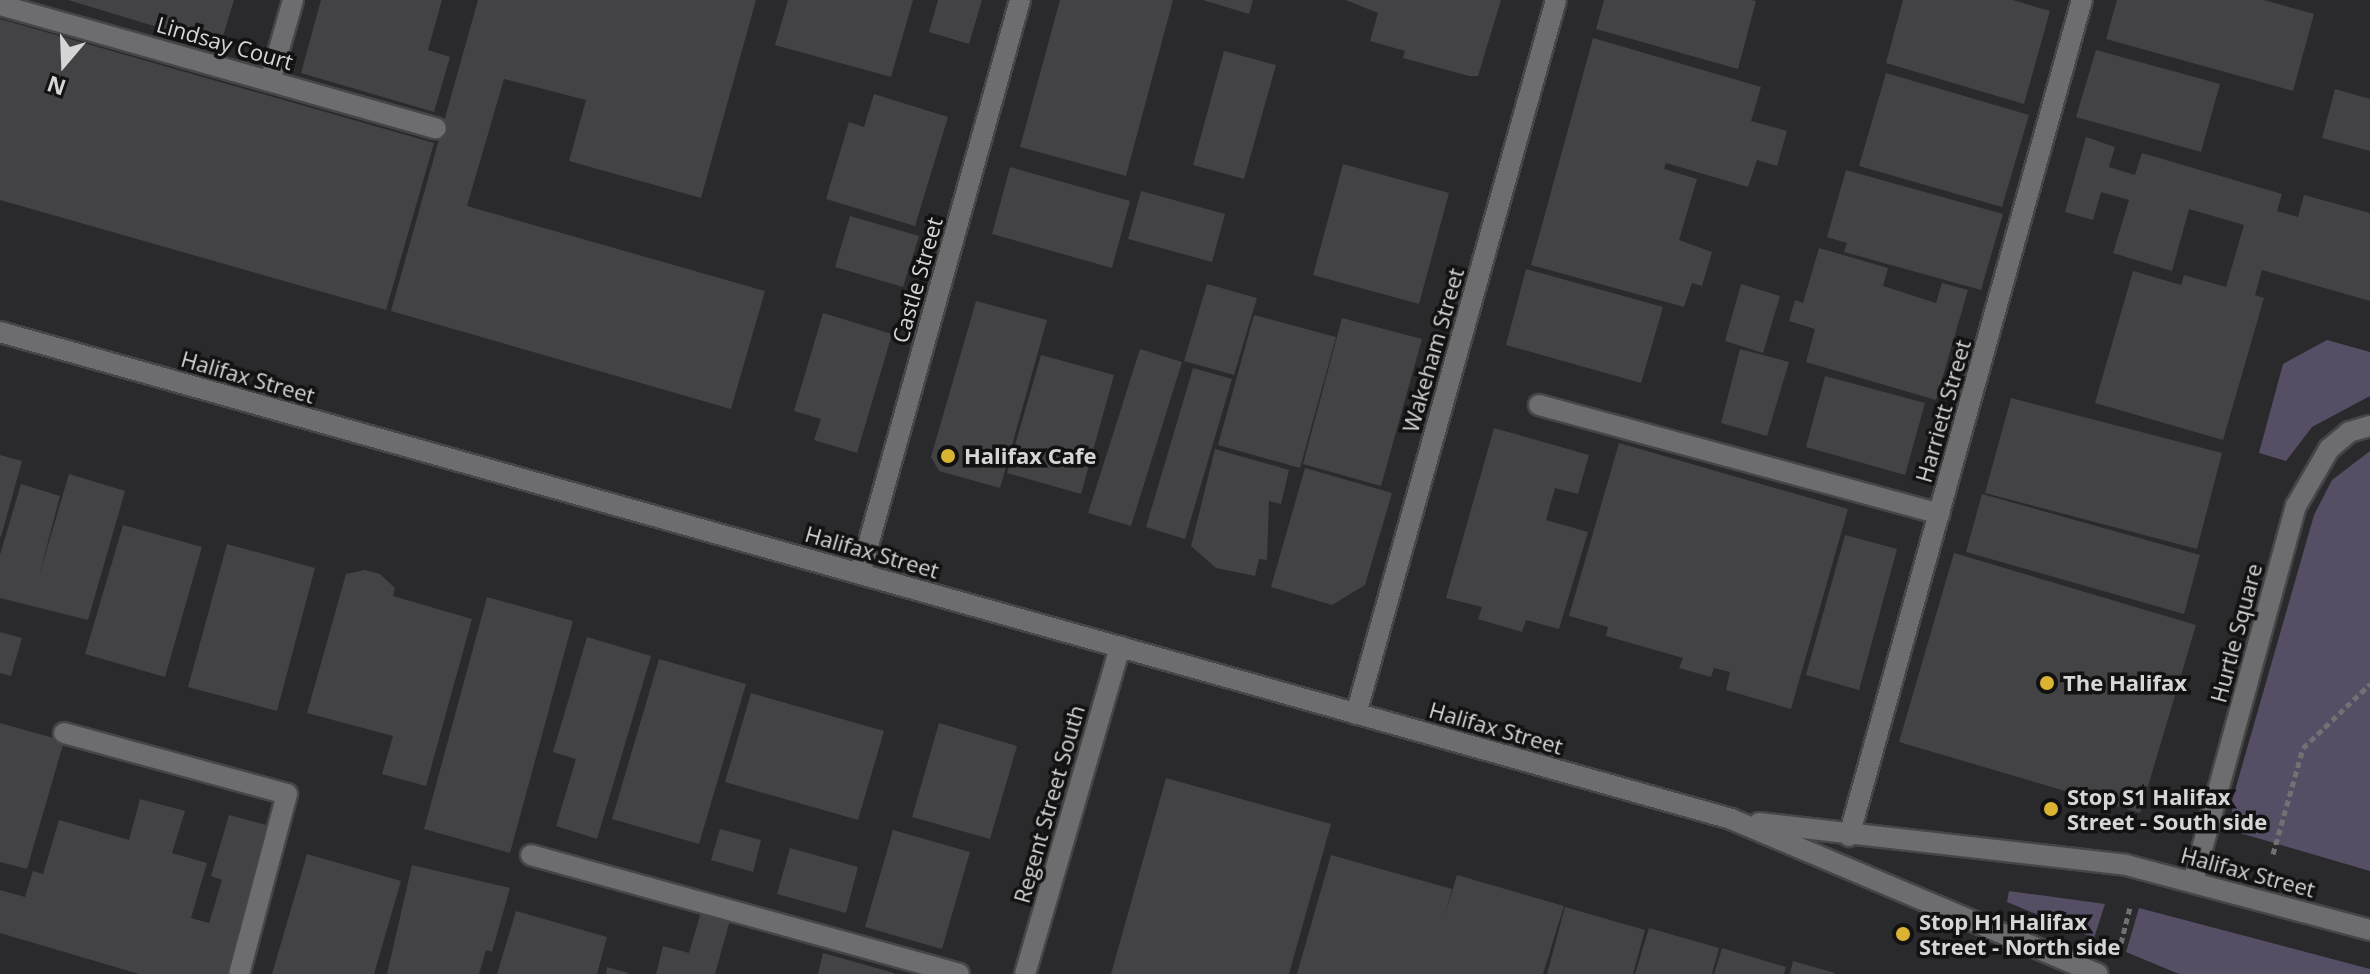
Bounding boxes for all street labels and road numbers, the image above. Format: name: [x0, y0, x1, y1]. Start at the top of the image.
street label: Lindsay Court: [154, 11, 296, 75]
street label: Castle Street: [886, 214, 948, 346]
street label: Wakeham Street: [1397, 265, 1469, 435]
street label: Harriett Street: [1910, 337, 1976, 485]
street label: Halifax Street: [178, 345, 318, 409]
street label: Halifax Street: [802, 520, 942, 584]
street label: Hurtle Square: [2205, 561, 2267, 705]
street label: Halifax Street: [1426, 696, 1566, 760]
street label: Regent Street South: [1008, 702, 1090, 906]
street label: Halifax Street: [2178, 841, 2318, 903]

